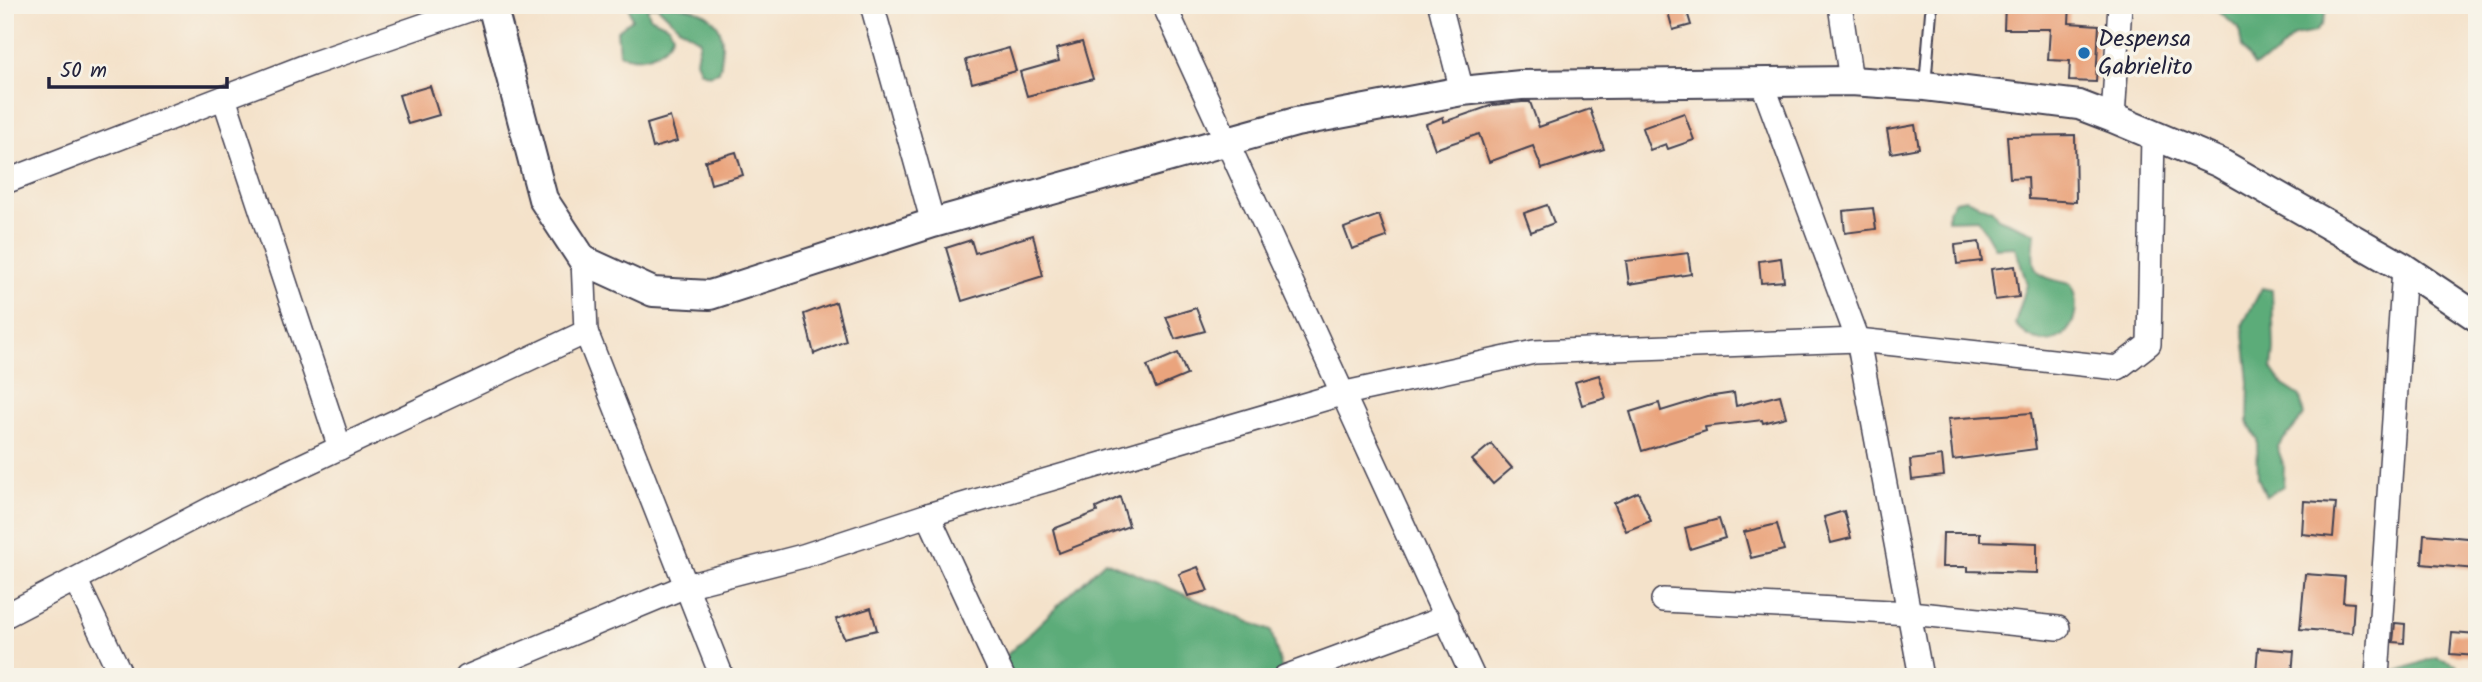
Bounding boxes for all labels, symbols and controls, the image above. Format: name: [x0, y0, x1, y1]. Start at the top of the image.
place label: Despensa Gabrielito: [2098, 20, 2193, 87]
marker: Despensa Gabrielito: [2076, 45, 2092, 61]
scale bar: [49, 46, 228, 90]
text: 50 m: [60, 55, 107, 88]

